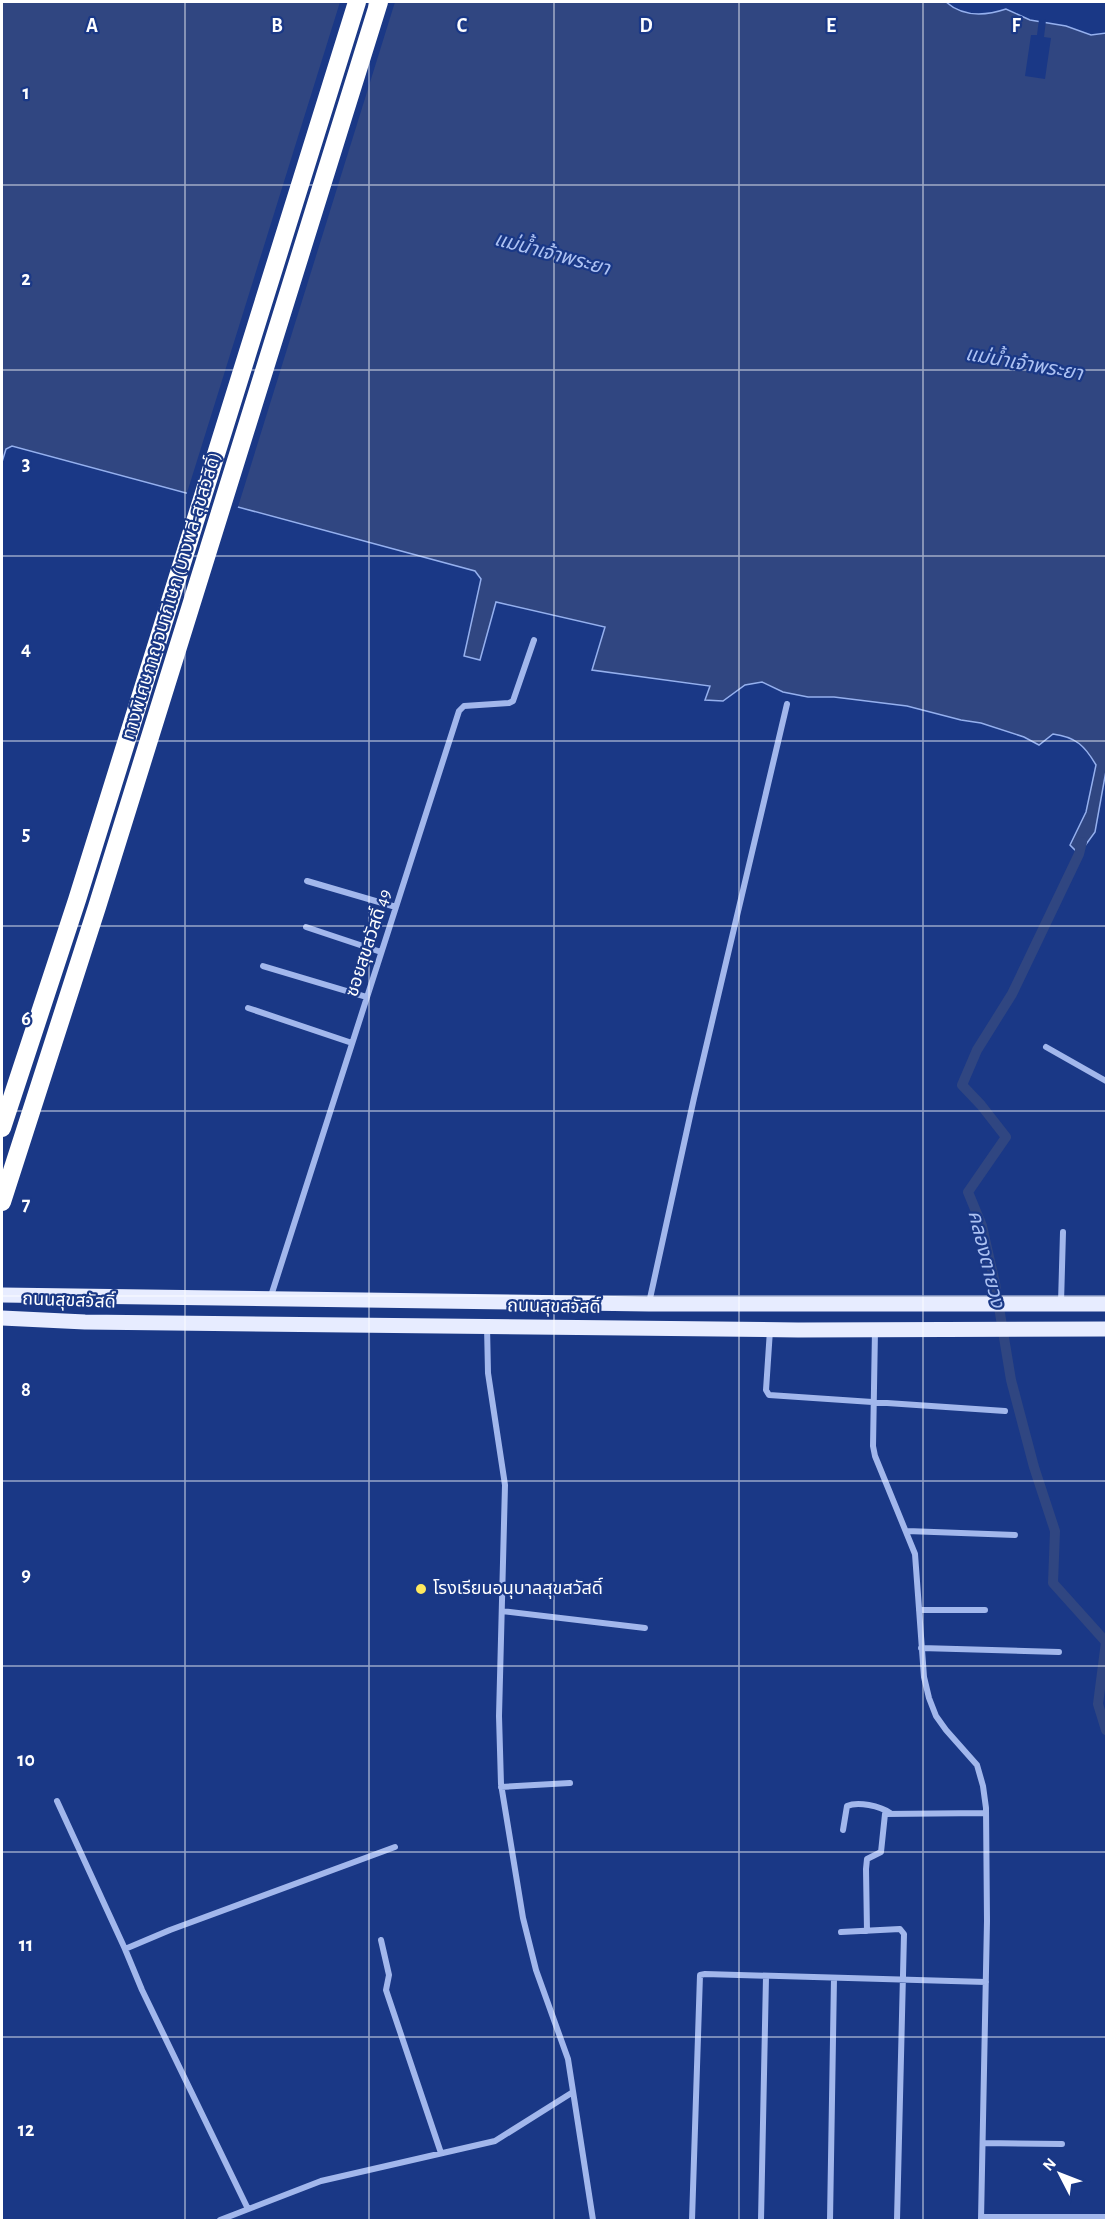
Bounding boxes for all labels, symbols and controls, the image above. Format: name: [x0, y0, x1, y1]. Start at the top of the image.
text: A: [86, 16, 98, 36]
text: B: [271, 16, 283, 36]
text: C: [457, 16, 468, 36]
text: D: [639, 16, 653, 36]
text: E: [826, 16, 836, 36]
text: F: [1011, 16, 1021, 36]
text: 1: [22, 83, 30, 103]
water label: แม่น้ำเจ้าพระยา: [492, 224, 614, 279]
text: 2: [21, 269, 31, 289]
water label: แม่น้ำเจ้าพระยา: [964, 339, 1086, 384]
street label: ทางพิเศษกาญจนาภิเษก (บางพลี-สุขสวัสดิ์): [117, 449, 225, 742]
text: 3: [22, 454, 30, 474]
text: 4: [21, 639, 31, 659]
text: 5: [22, 824, 30, 844]
street label: ซอยสุขสวัสดิ์ 49: [340, 886, 396, 999]
text: 6: [21, 1009, 31, 1029]
text: 7: [22, 1194, 31, 1214]
water label: คลองตายวง: [964, 1208, 1008, 1311]
street label: ถนนสุขสวัสดิ์: [22, 1287, 116, 1313]
street label: ถนนสุขสวัสดิ์: [507, 1294, 601, 1318]
text: 8: [21, 1380, 31, 1400]
text: 9: [21, 1565, 31, 1585]
place label: โรงเรียนอนุบาลสุขสวัสดิ์: [433, 1577, 603, 1599]
marker: โรงเรียนอนุบาลสุขสวัสดิ์: [414, 1582, 428, 1596]
text: 10: [17, 1750, 35, 1770]
text: 11: [19, 1935, 33, 1955]
text: 12: [18, 2120, 34, 2140]
north arrow: [1030, 2144, 1090, 2204]
text: N: [1040, 2155, 1059, 2174]

